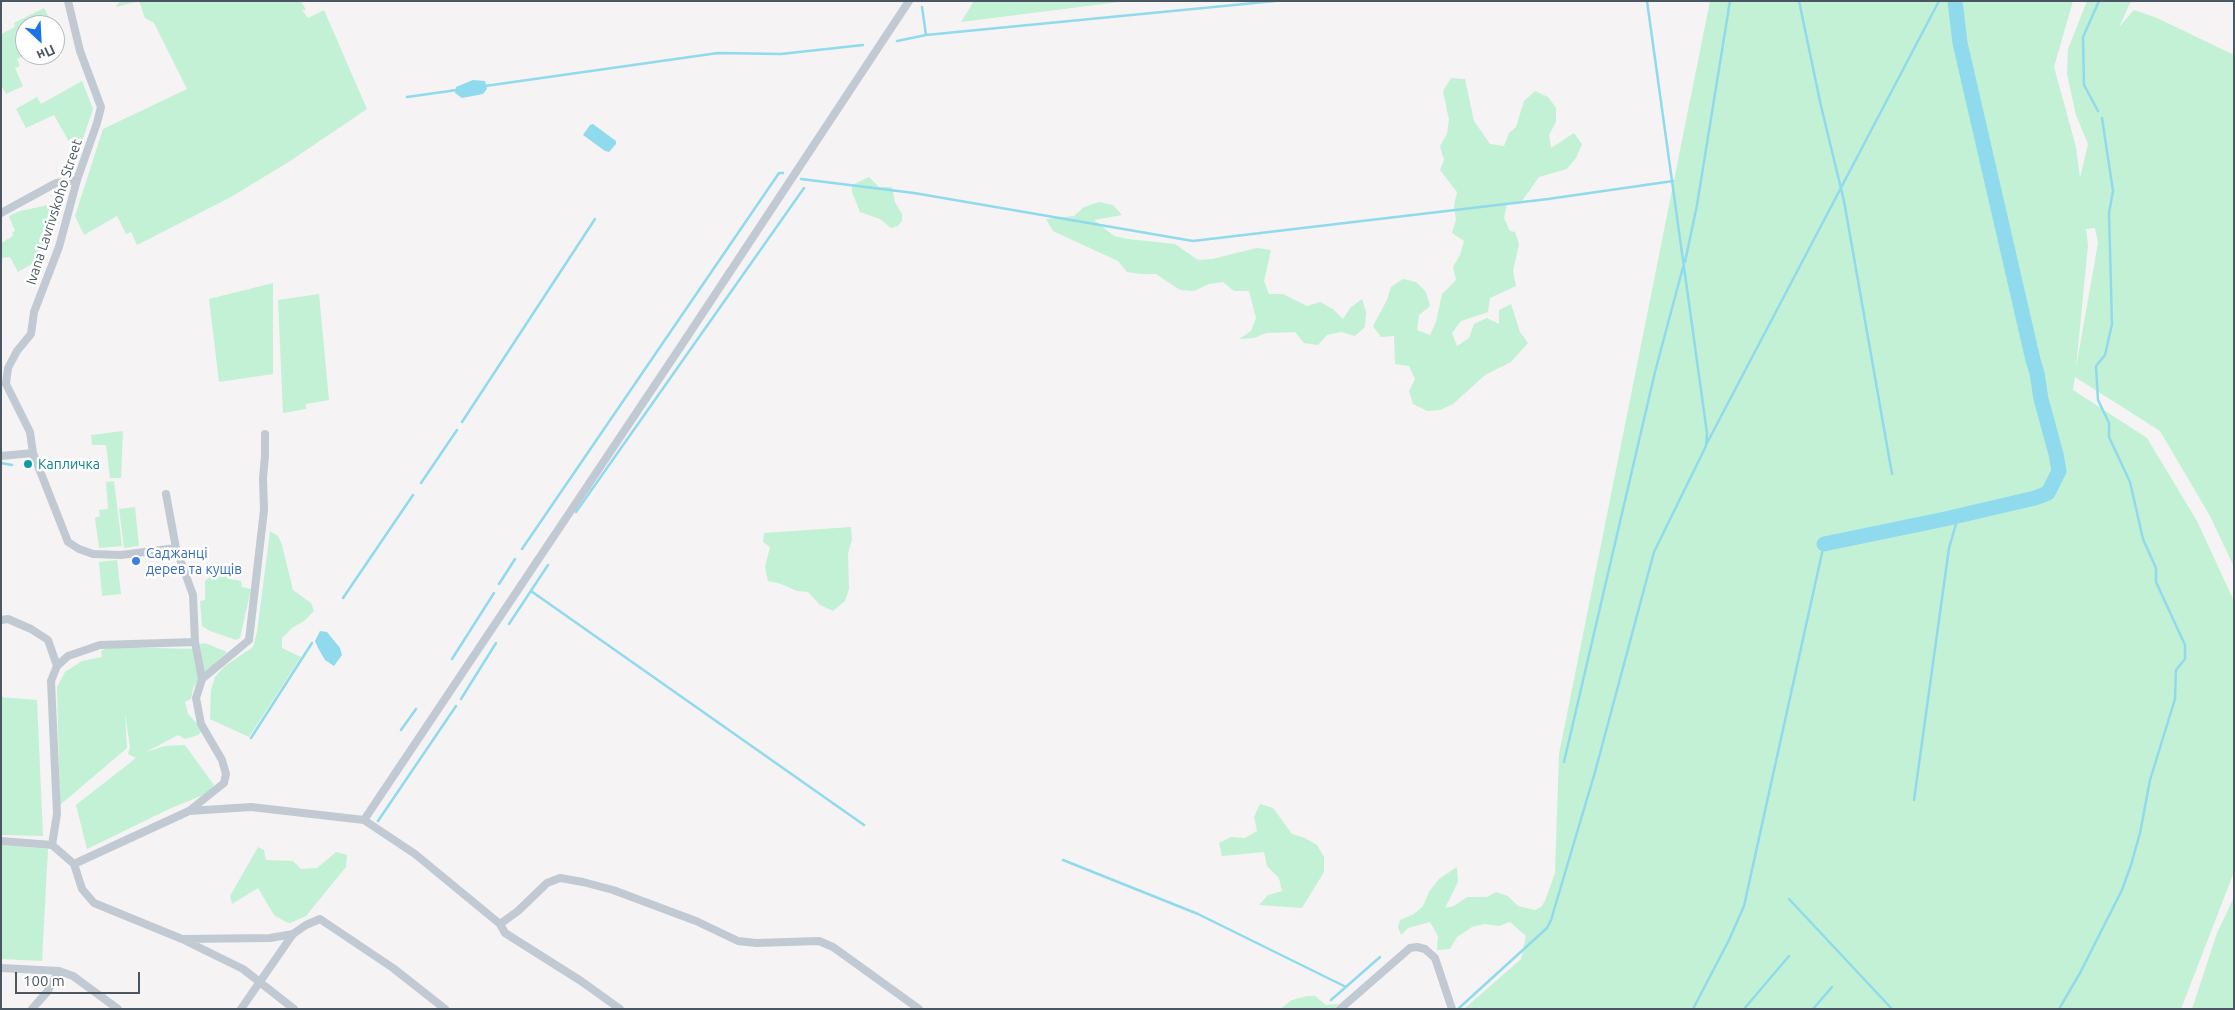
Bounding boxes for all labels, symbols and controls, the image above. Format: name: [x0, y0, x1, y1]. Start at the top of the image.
north arrow: [15, 15, 65, 65]
text: Пн: [34, 42, 58, 64]
street label: Ivana Lavrivskoho Street: [22, 137, 86, 287]
place label: Капличка: [38, 456, 100, 472]
marker: Капличка: [22, 458, 34, 470]
place label: Саджанці дерев та кущів: [146, 545, 242, 578]
marker: Саджанці дерев та кущів: [130, 555, 142, 567]
scale bar: [18, 962, 142, 994]
text: 100 m: [23, 972, 65, 989]

